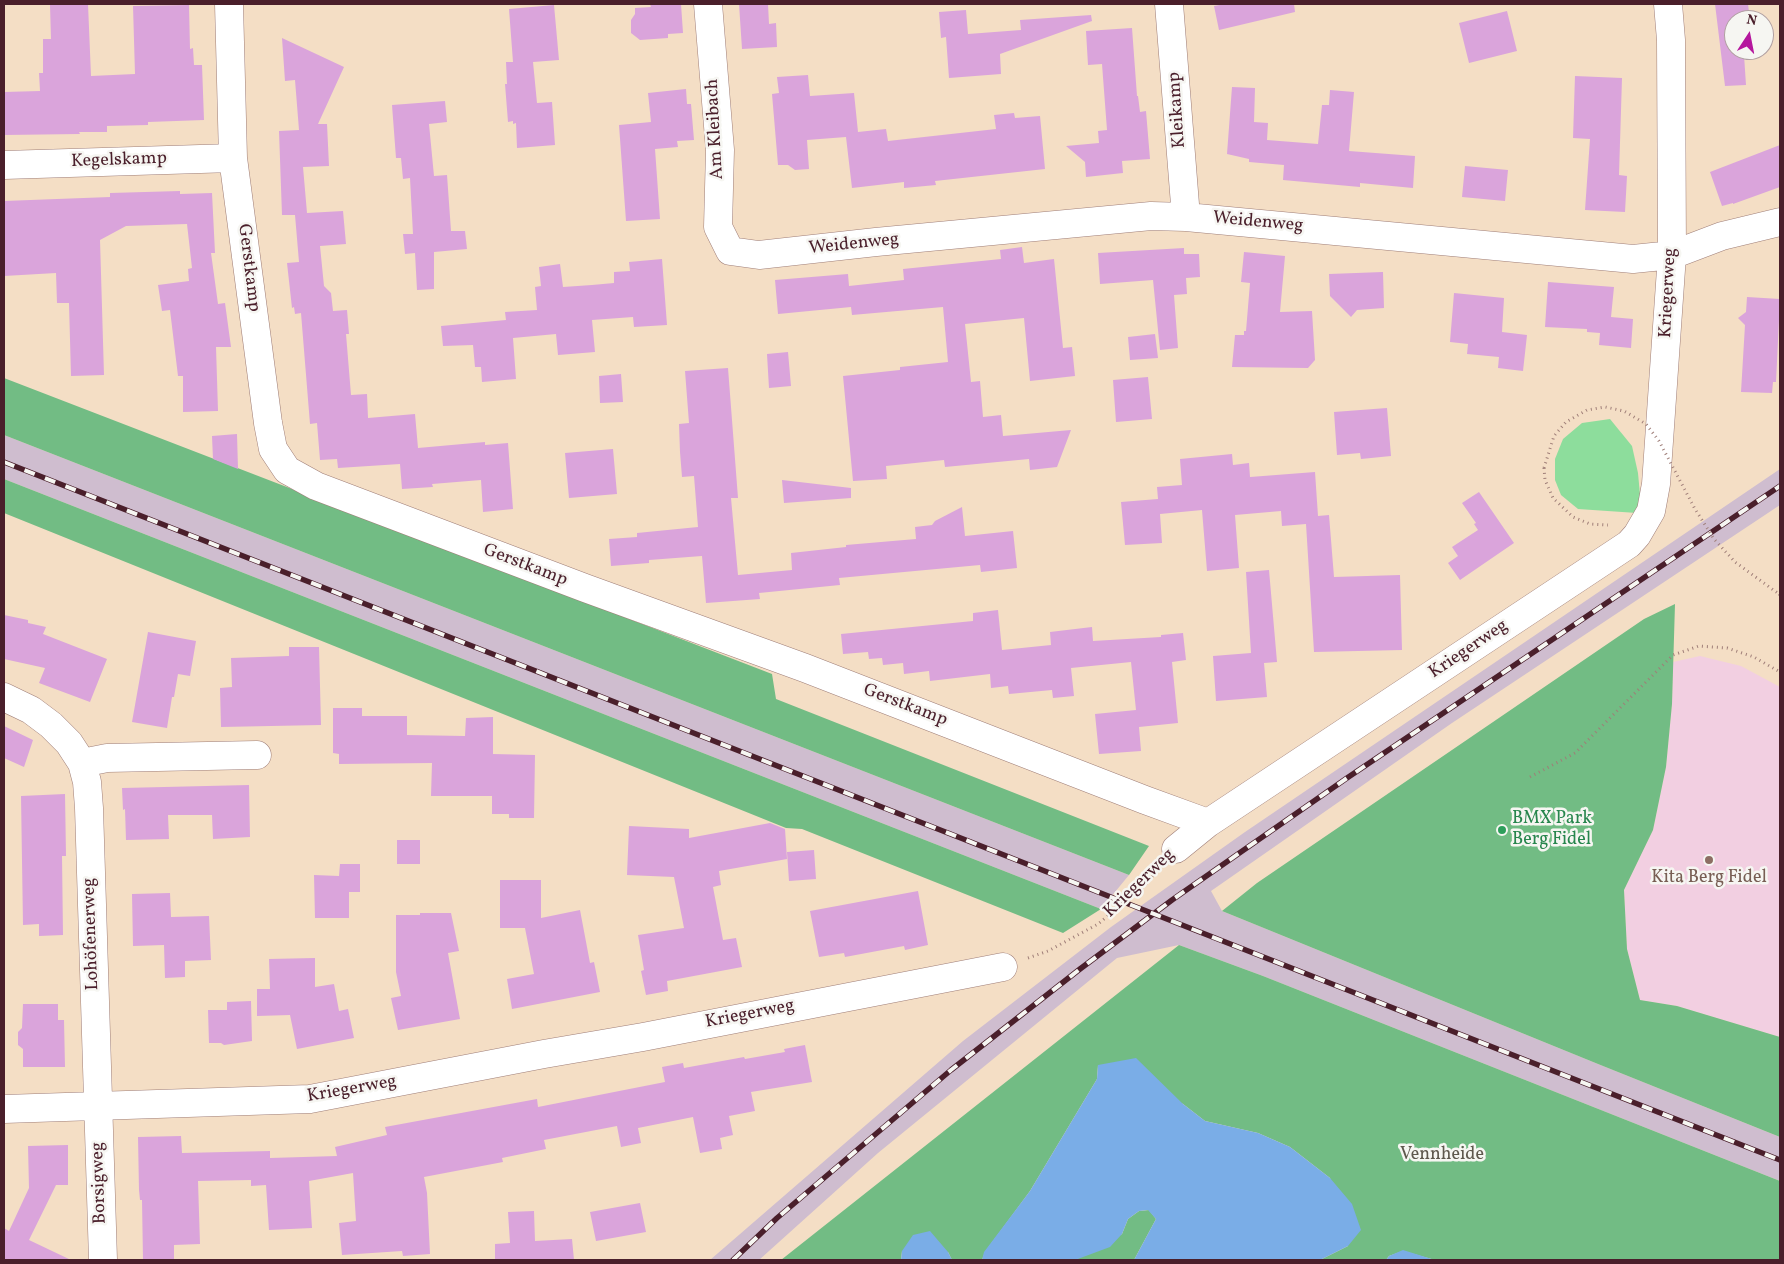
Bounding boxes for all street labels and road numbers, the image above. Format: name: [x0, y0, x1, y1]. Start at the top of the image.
street label: Kleikamp: [1165, 71, 1191, 149]
street label: Am Kleibach: [703, 78, 729, 180]
street label: Kegelskamp: [71, 149, 167, 173]
street label: Weidenweg: [1212, 208, 1304, 238]
street label: Gerstkamp: [232, 223, 264, 313]
street label: Weidenweg: [808, 230, 900, 260]
street label: Kriegerweg: [1656, 247, 1682, 339]
street label: Gerstkamp: [480, 540, 570, 592]
street label: Kriegerweg: [1425, 616, 1513, 684]
street label: Gerstkamp: [860, 680, 950, 732]
street label: Kriegerweg: [1100, 845, 1180, 923]
street label: Lohöfenerweg: [79, 877, 105, 991]
street label: Kriegerweg: [704, 996, 796, 1034]
street label: Kriegerweg: [306, 1072, 398, 1108]
street label: Borsigweg: [88, 1142, 112, 1224]

